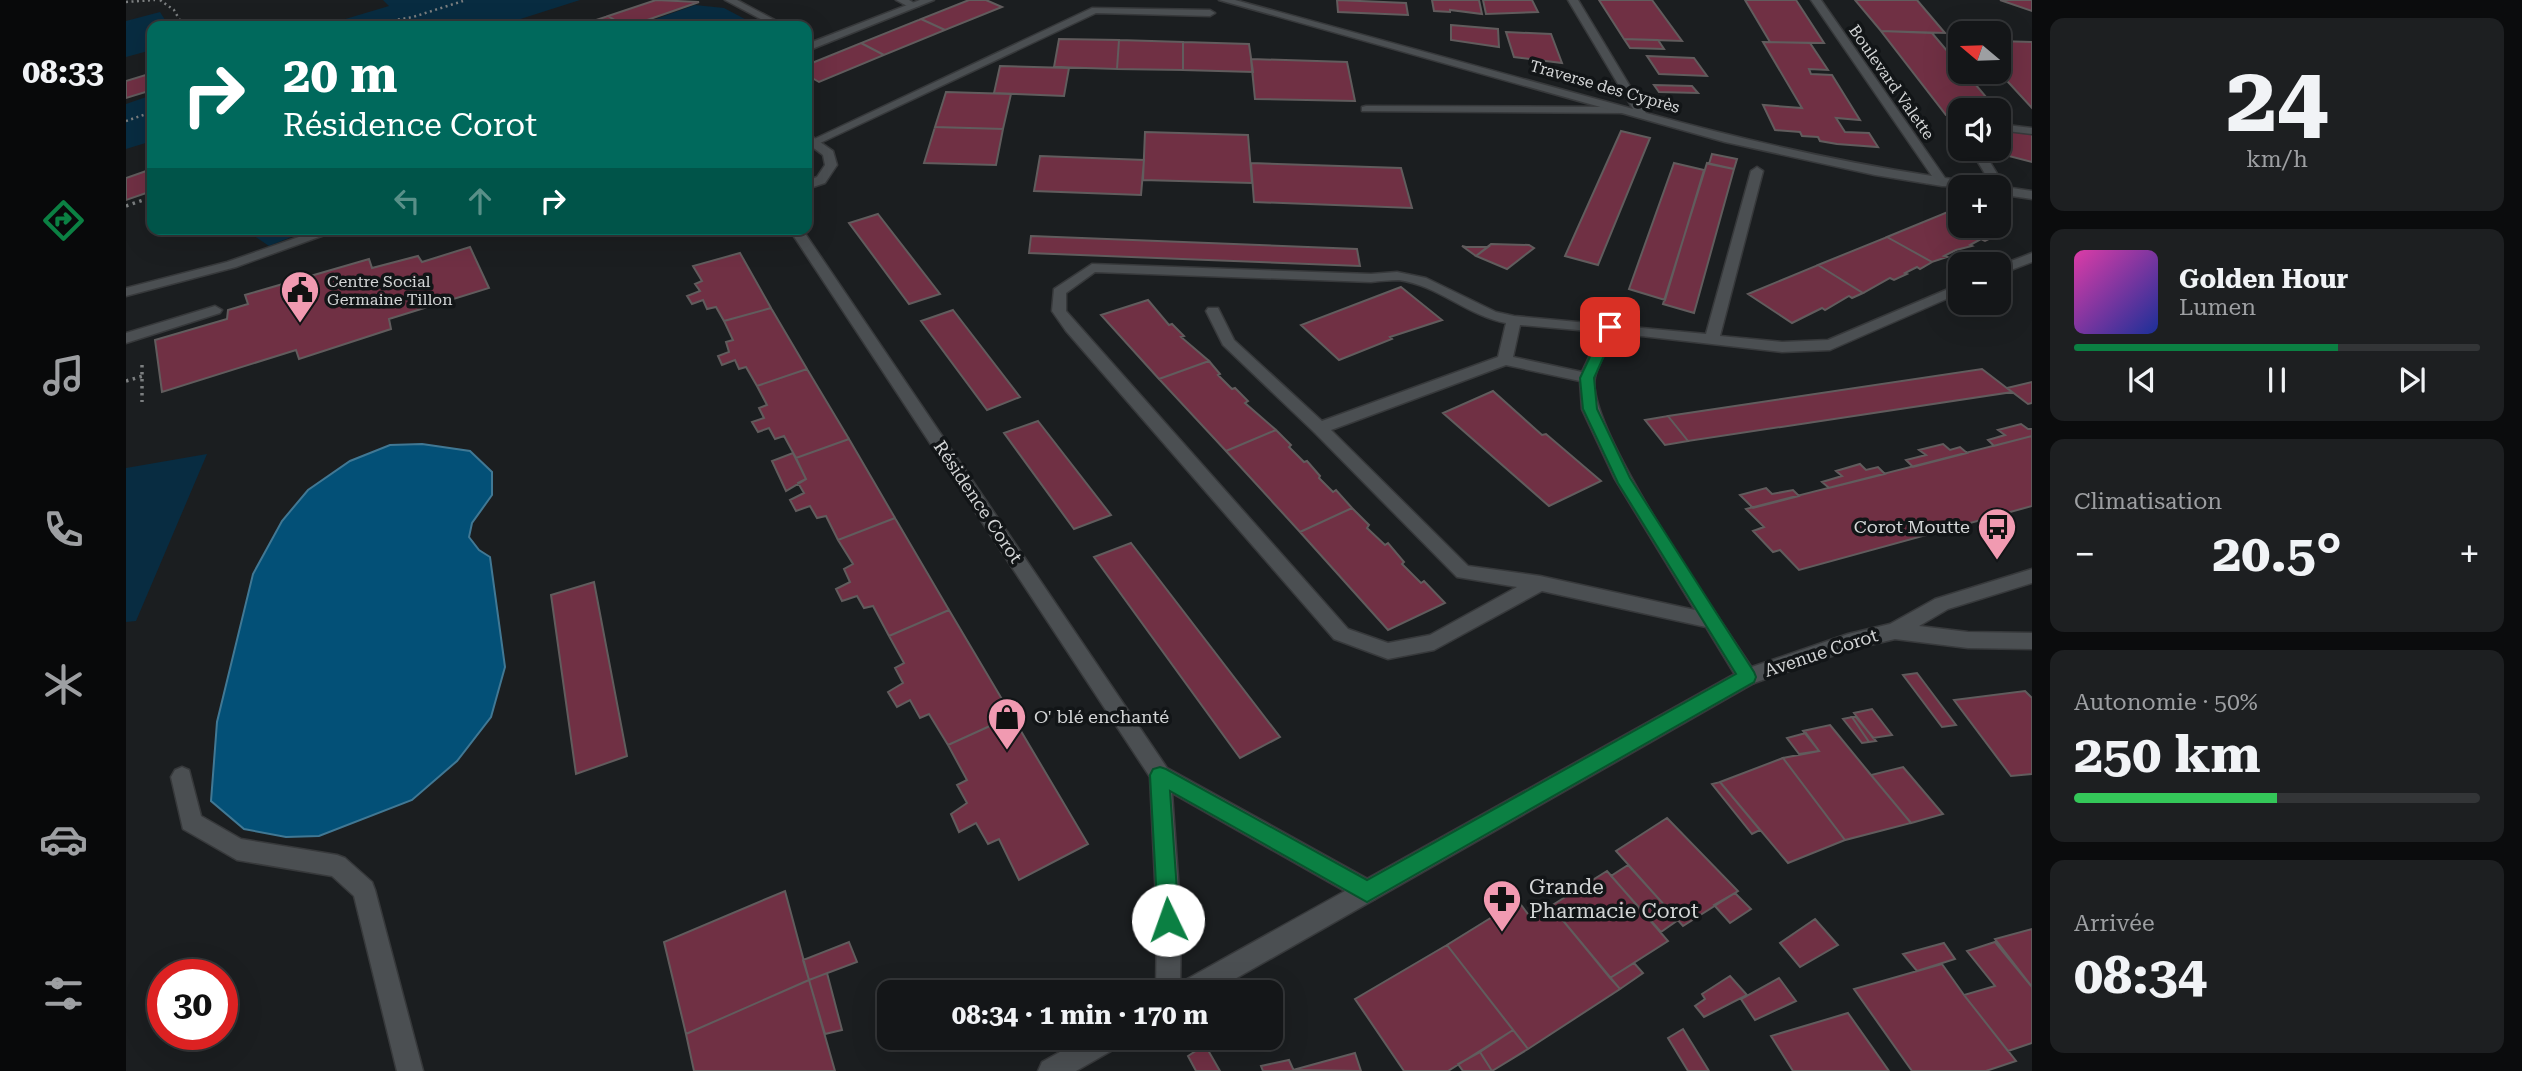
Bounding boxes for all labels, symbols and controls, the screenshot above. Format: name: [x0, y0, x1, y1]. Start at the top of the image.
street label: Boulevard Valette: [1845, 21, 1938, 144]
north arrow: [1948, 21, 2011, 84]
map controls: [1948, 21, 2011, 315]
text: 20 m: [283, 47, 398, 104]
text: 24: [2226, 47, 2328, 153]
icon: right: [168, 49, 259, 140]
text: 08:33: [22, 53, 104, 91]
street label: Traverse des Cyprès: [1528, 56, 1682, 117]
button: sound: [1948, 98, 2011, 161]
text: Résidence Corot: [283, 106, 537, 144]
text: km/h: [2246, 146, 2308, 173]
button: +: [1948, 175, 2011, 238]
icon: left: [388, 182, 426, 220]
icon: ahead: [461, 182, 499, 220]
icon: right: [534, 182, 572, 220]
icon: directions: [39, 196, 88, 245]
button: −: [1948, 252, 2011, 315]
text: Golden Hour: [2179, 264, 2348, 294]
public building icon: Centre Social Germaine Tillon: [279, 269, 321, 324]
place label: Centre Social Germaine Tillon: [327, 272, 453, 309]
text: Lumen: [2179, 294, 2256, 321]
pin: [1580, 297, 1640, 357]
icon: arrive: [1591, 308, 1629, 346]
icon: music: [39, 351, 88, 400]
icon: previous: [2123, 361, 2161, 399]
icon: pause: [2258, 361, 2296, 399]
icon: next: [2393, 361, 2431, 399]
street label: Résidence Corot: [930, 437, 1027, 567]
text: Climatisation: [2074, 488, 2222, 515]
icon: phone: [39, 505, 88, 554]
bus stop icon: Corot Moutte: [1976, 506, 2018, 561]
place label: Corot Moutte: [1854, 516, 1970, 537]
text: 20.5°: [2212, 523, 2342, 584]
text: −: [2074, 532, 2095, 576]
text: +: [2459, 532, 2480, 576]
street label: Avenue Corot: [1761, 624, 1881, 681]
icon: climate: [39, 660, 88, 709]
text: Autonomie · 50%: [2074, 689, 2258, 716]
shop icon: O' blé enchanté: [986, 696, 1028, 751]
place label: O' blé enchanté: [1034, 706, 1169, 727]
text: 250 km: [2074, 724, 2261, 785]
icon: car: [39, 815, 88, 864]
place label: Grande Pharmacie Corot: [1529, 875, 1699, 923]
pharmacy icon: Grande Pharmacie Corot: [1481, 878, 1523, 933]
position arrow: [1131, 883, 1205, 957]
text: Arrivée: [2074, 910, 2155, 937]
text: 08:34: [2074, 945, 2207, 1006]
speed limit sign: 30: [147, 959, 238, 1050]
icon: filters: [39, 969, 88, 1018]
text: 08:34 · 1 min · 170 m: [952, 1000, 1208, 1030]

